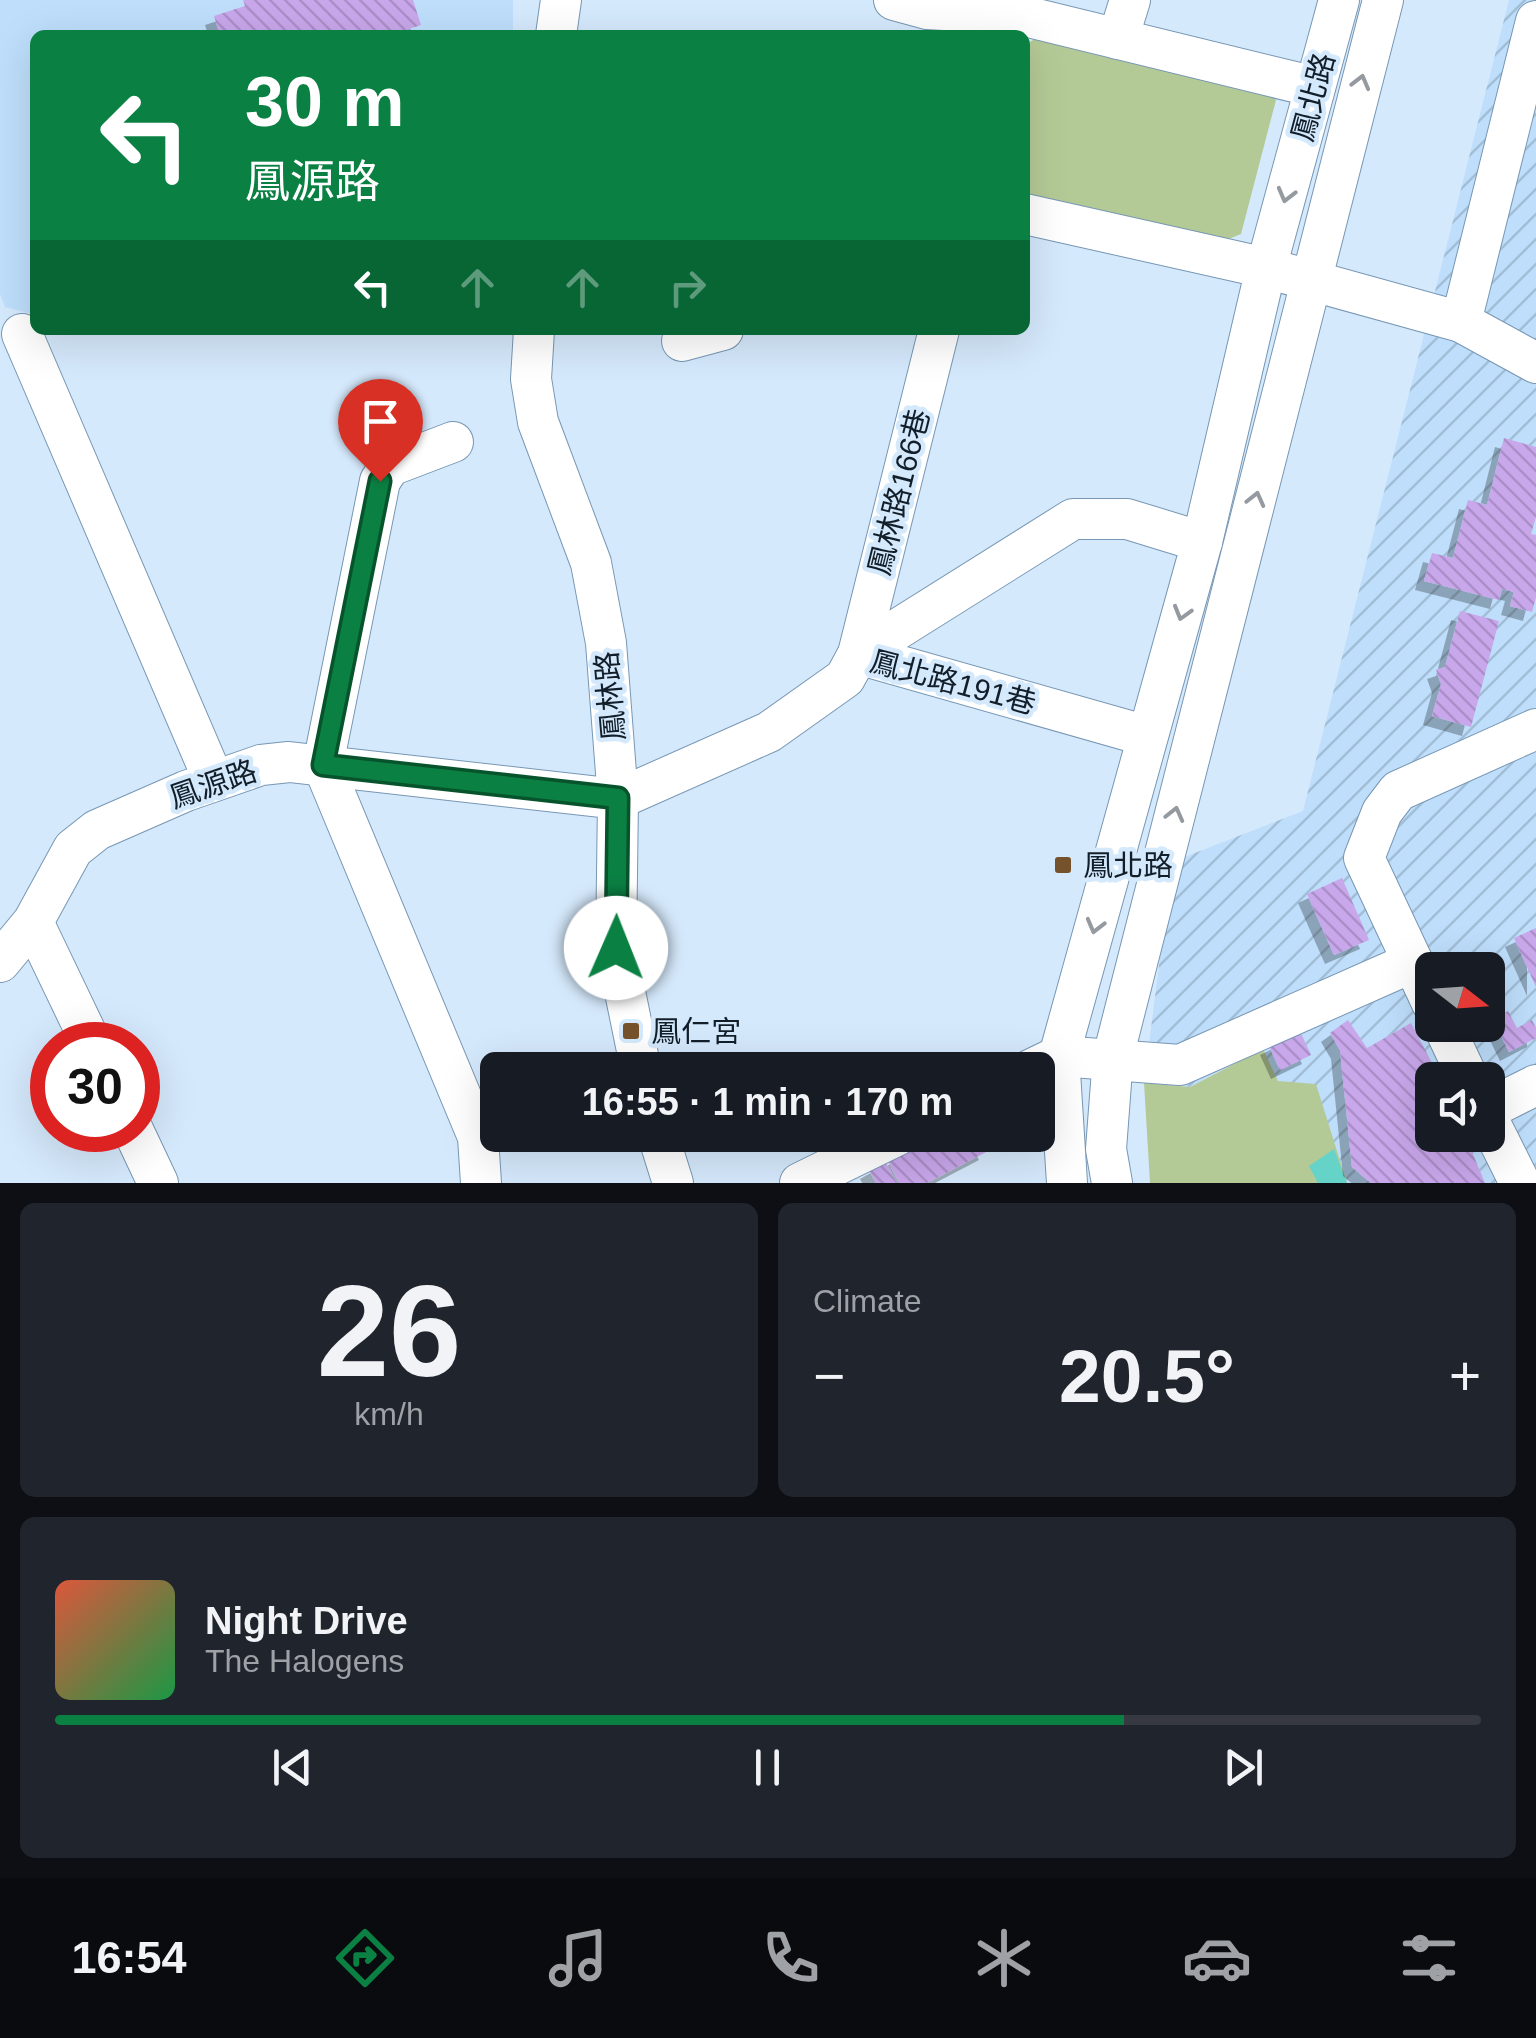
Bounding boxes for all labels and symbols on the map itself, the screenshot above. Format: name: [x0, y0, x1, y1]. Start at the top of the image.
street label: 鳳北路: [1285, 49, 1341, 145]
one-way arrow: [1349, 74, 1370, 91]
one-way arrow: [1276, 186, 1297, 204]
pin: [338, 379, 423, 482]
street label: 鳳林路166巷: [862, 406, 936, 578]
one-way arrow: [1244, 491, 1265, 508]
one-way arrow: [1173, 603, 1194, 620]
street label: 鳳北路191巷: [867, 644, 1039, 720]
street label: 鳳林路: [590, 650, 630, 742]
street label: 鳳源路: [165, 754, 261, 814]
one-way arrow: [1164, 806, 1185, 823]
place label: 鳳北路: [1083, 849, 1173, 882]
marker: 鳳北路: [1052, 854, 1074, 876]
position arrow: [564, 896, 668, 1000]
one-way arrow: [1086, 917, 1107, 934]
north arrow: [1415, 952, 1505, 1042]
place label: 鳳仁宮: [651, 1015, 741, 1048]
marker: 鳳仁宮: [620, 1020, 642, 1042]
speed limit sign: 30: [30, 1022, 160, 1152]

